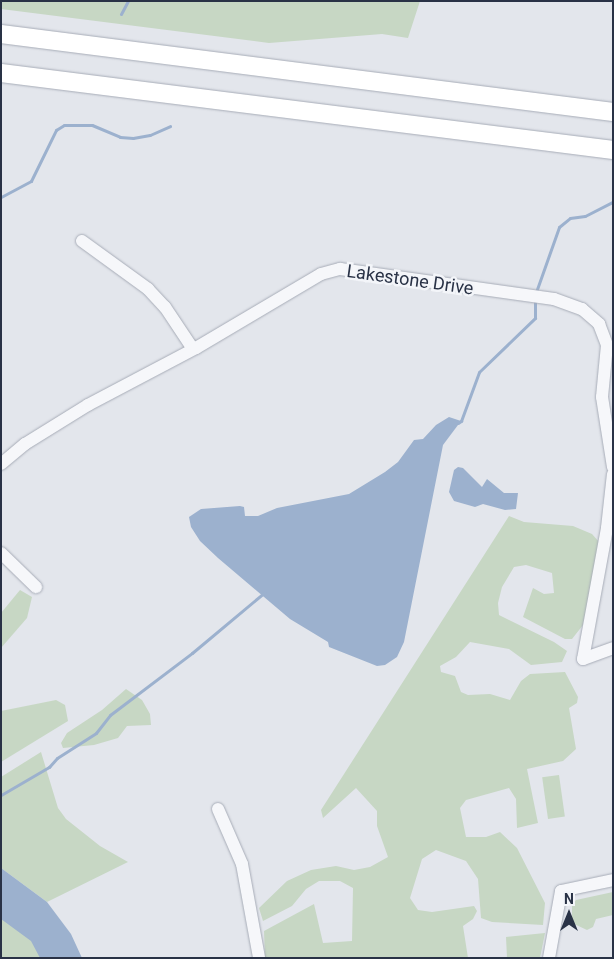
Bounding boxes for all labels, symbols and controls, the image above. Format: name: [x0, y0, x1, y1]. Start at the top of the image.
street label: Lakestone Drive: [345, 260, 475, 300]
north arrow: [544, 889, 594, 939]
text: N: [564, 891, 574, 907]

